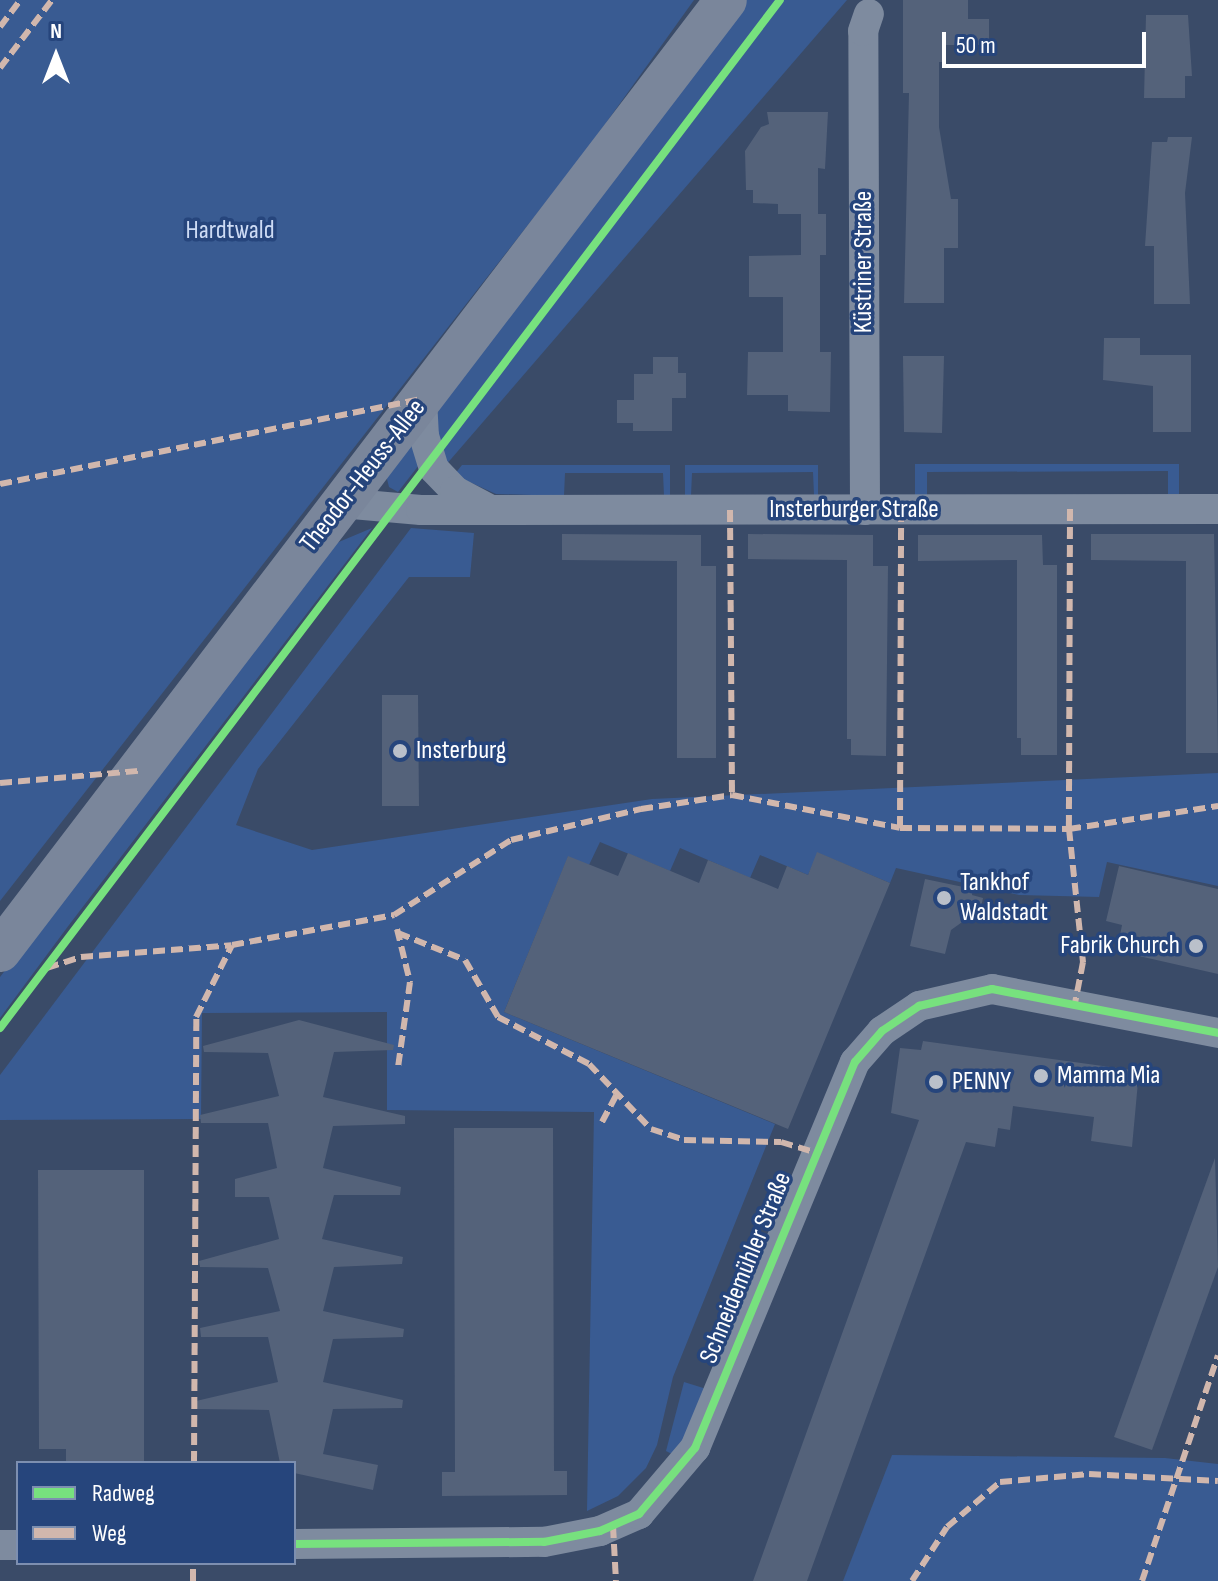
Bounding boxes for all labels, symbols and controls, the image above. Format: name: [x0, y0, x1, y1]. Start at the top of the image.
north arrow: [16, 16, 96, 96]
scale bar: [946, 16, 1150, 66]
text: N: [50, 18, 62, 45]
text: 50 m: [956, 31, 996, 60]
street label: Küstriner Straße: [848, 191, 880, 333]
park label: Hardtwald: [186, 215, 274, 247]
street label: Theodor-Heuss-Allee: [294, 393, 432, 559]
street label: Insterburger Straße: [769, 494, 939, 526]
place label: Insterburg: [416, 735, 506, 767]
marker: Insterburg: [391, 742, 409, 760]
place label: Tankhof Waldstadt: [960, 867, 1048, 928]
marker: Tankhof Waldstadt: [935, 889, 953, 907]
place label: Fabrik Church: [1060, 930, 1180, 962]
marker: Fabrik Church: [1187, 937, 1205, 955]
place label: Mamma Mia: [1057, 1060, 1160, 1092]
place label: PENNY: [952, 1066, 1011, 1098]
marker: Mamma Mia: [1032, 1067, 1050, 1085]
marker: PENNY: [927, 1073, 945, 1091]
street label: Schneidemühler Straße: [693, 1168, 799, 1368]
legend: [16, 1461, 296, 1565]
text: Radweg: [92, 1479, 155, 1508]
text: Weg: [92, 1519, 126, 1548]

